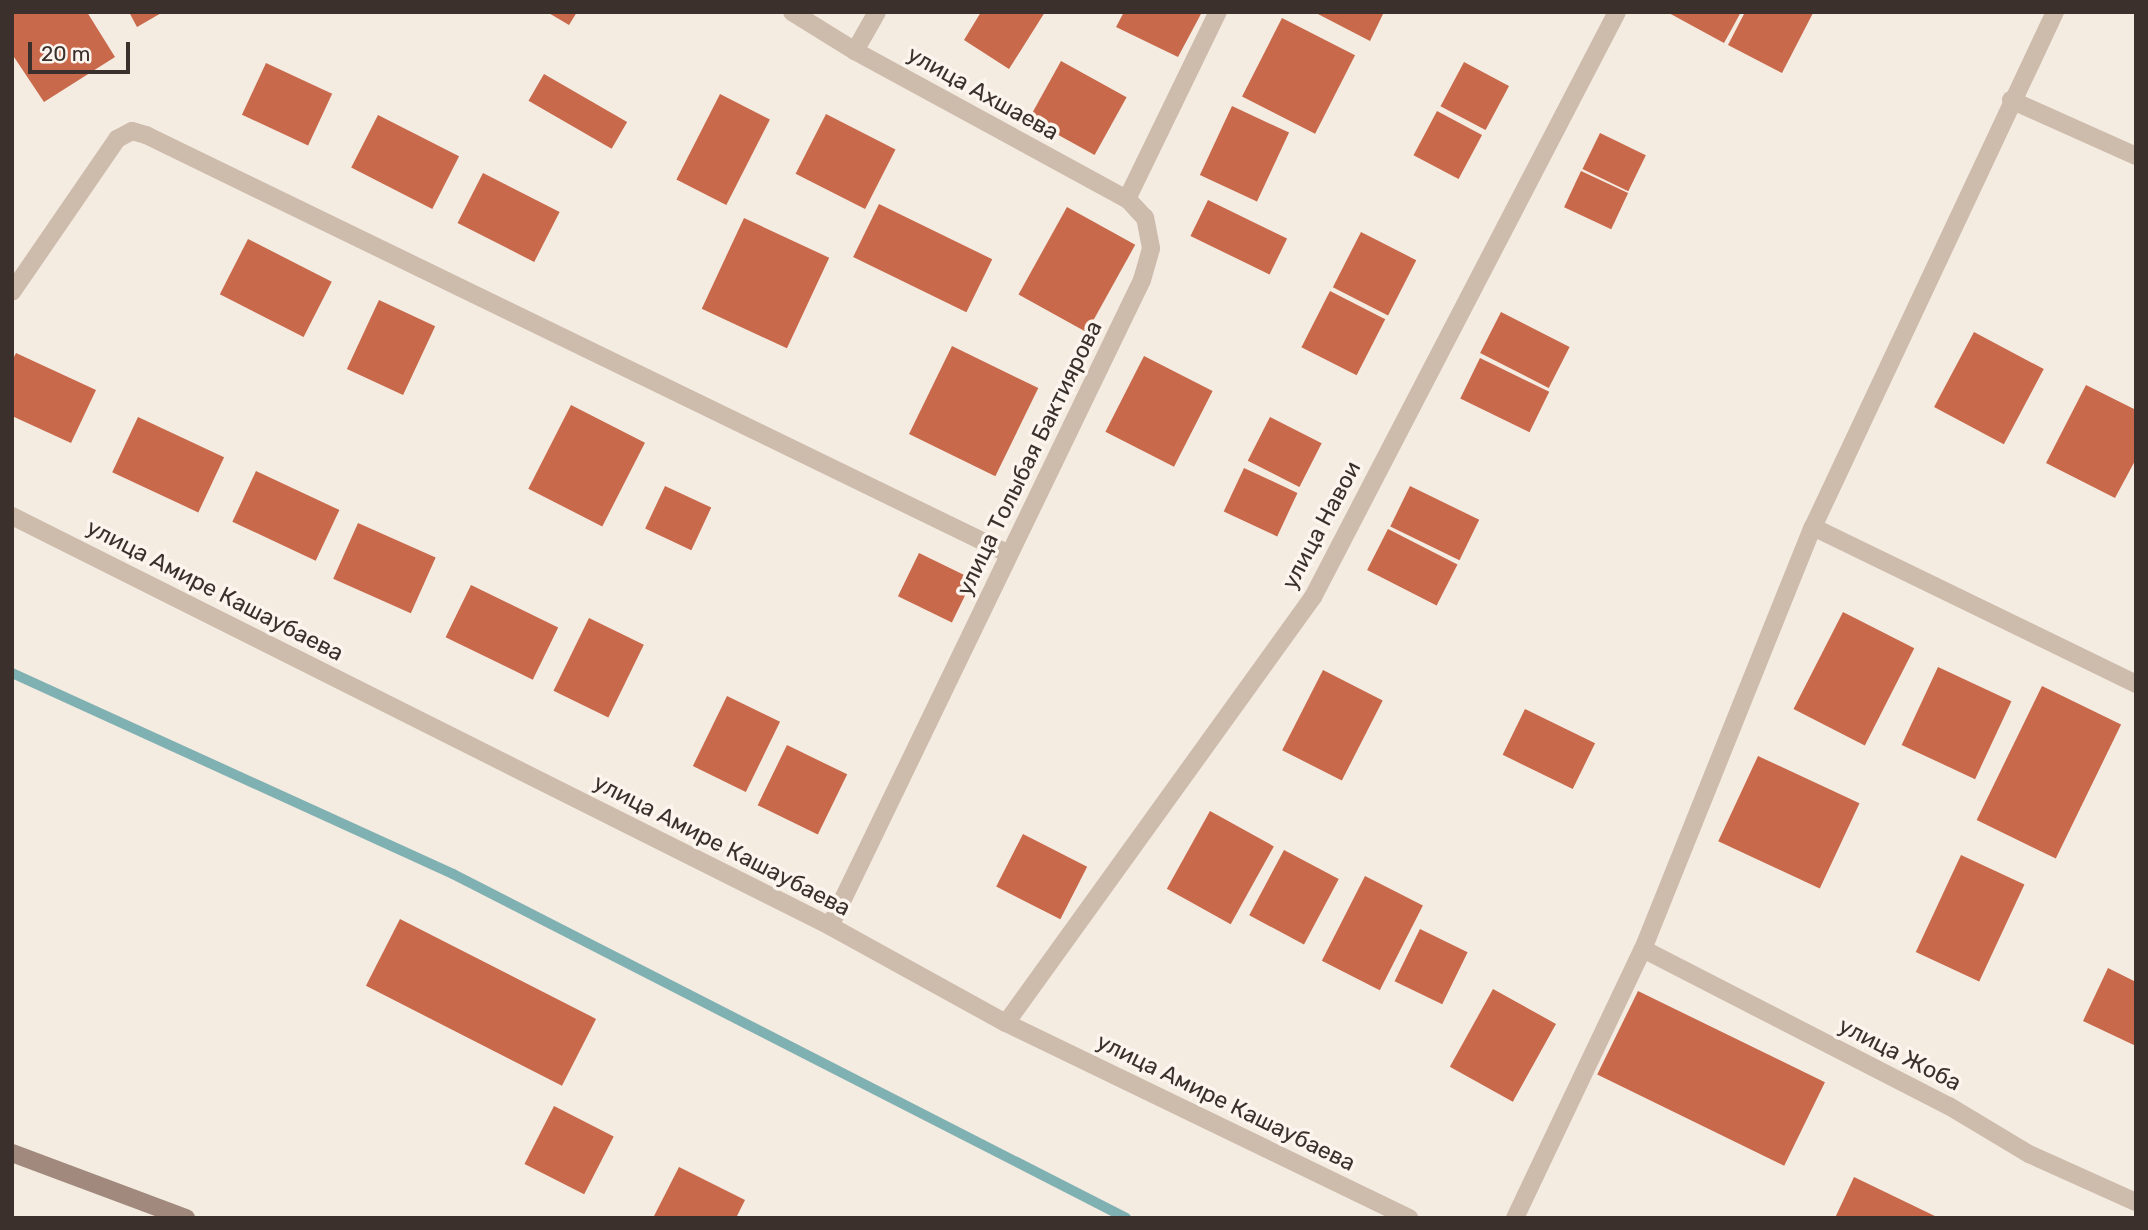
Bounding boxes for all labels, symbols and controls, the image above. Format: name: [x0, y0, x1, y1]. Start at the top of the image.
scale bar: [32, 28, 133, 72]
street label: улица Ахшаева: [902, 40, 1064, 146]
text: 20 m: [41, 41, 90, 66]
street label: улица Толыбая Бактиярова: [950, 316, 1108, 600]
street label: улица Навои: [1276, 456, 1366, 594]
street label: улица Амире Кашаубаева: [82, 513, 348, 667]
street label: улица Амире Кашаубаева: [589, 768, 855, 922]
street label: улица Жоба: [1834, 1011, 1966, 1097]
street label: улица Амире Кашаубаева: [1092, 1027, 1360, 1177]

